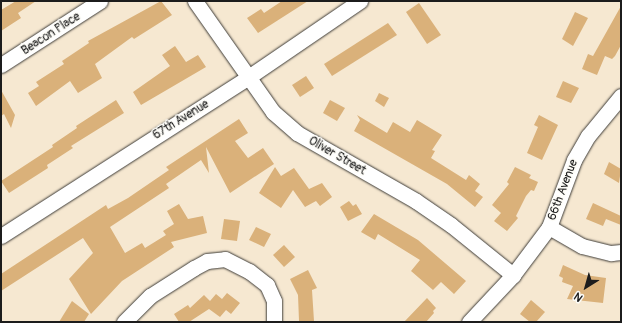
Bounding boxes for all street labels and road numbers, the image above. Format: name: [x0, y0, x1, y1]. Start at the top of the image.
street label: Beacon Place: [19, 10, 83, 58]
street label: 67th Avenue: [150, 97, 212, 143]
street label: Oliver Street: [306, 134, 368, 178]
street label: 66th Avenue: [545, 158, 581, 222]

